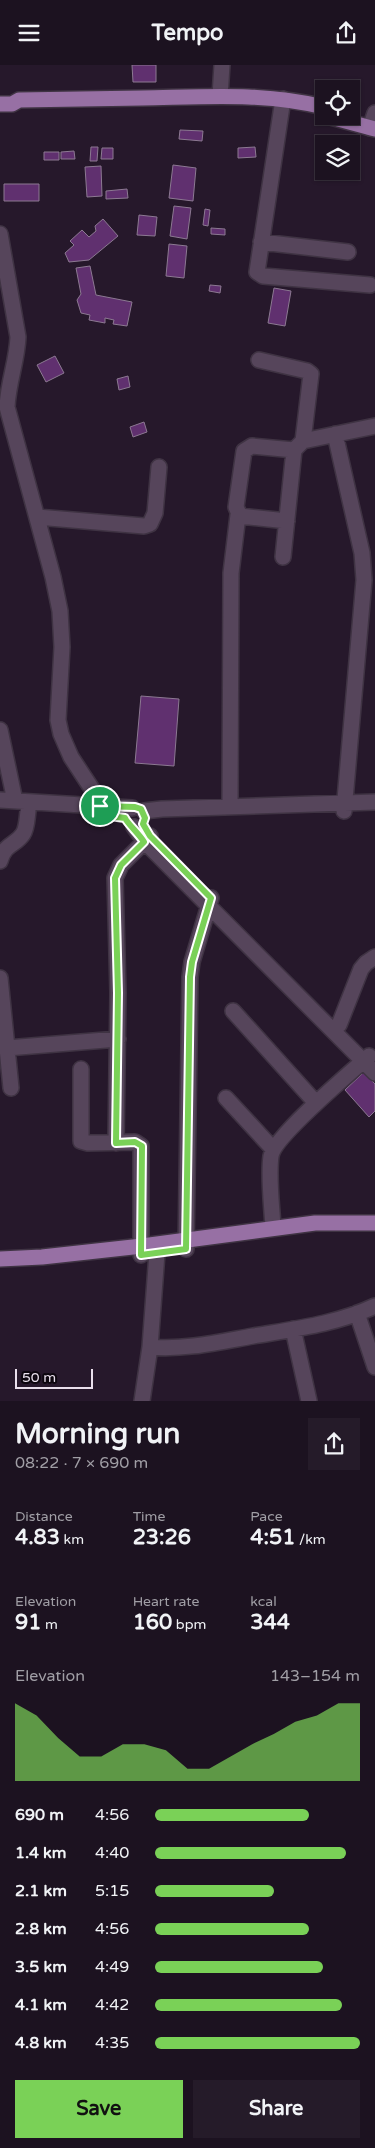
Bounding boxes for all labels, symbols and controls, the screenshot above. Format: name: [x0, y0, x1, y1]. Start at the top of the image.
icon: menu: [15, 19, 43, 47]
icon: share: [332, 19, 360, 47]
text: Tempo: [152, 20, 223, 46]
map controls: [315, 80, 360, 180]
button: locate: [315, 80, 360, 125]
button: layers: [315, 135, 360, 180]
pin: [79, 785, 121, 827]
icon: arrive: [86, 792, 114, 820]
scale bar: [15, 1365, 92, 1389]
text: 50 m: [22, 1369, 56, 1386]
text: Morning run: [15, 1417, 180, 1451]
button: share: [308, 1418, 360, 1470]
text: 08:22 · 7 × 690 m: [15, 1453, 148, 1473]
text: Distance: [15, 1508, 73, 1525]
text: Time: [133, 1508, 165, 1525]
text: Pace: [250, 1508, 283, 1525]
text: 4.83: [15, 1525, 60, 1550]
text: 23:26: [133, 1525, 191, 1550]
text: 4:51: [250, 1525, 295, 1550]
text: km: [60, 1531, 84, 1548]
text: /km: [295, 1531, 326, 1548]
text: Elevation: [15, 1593, 76, 1610]
text: Heart rate: [133, 1593, 199, 1610]
text: kcal: [250, 1593, 277, 1610]
text: 91: [15, 1610, 41, 1635]
text: 160: [133, 1610, 172, 1635]
text: 344: [250, 1610, 290, 1635]
text: m: [41, 1616, 58, 1633]
text: bpm: [172, 1616, 206, 1633]
text: Elevation: [15, 1666, 85, 1686]
text: 143–154 m: [270, 1666, 360, 1686]
text: 690 m: [15, 1805, 64, 1825]
text: 4:56: [95, 1805, 129, 1825]
text: 1.4 km: [15, 1843, 67, 1863]
text: 4:40: [95, 1843, 129, 1863]
text: 2.1 km: [15, 1881, 67, 1901]
text: 5:15: [95, 1881, 129, 1901]
text: 2.8 km: [15, 1919, 67, 1939]
text: 4:56: [95, 1919, 129, 1939]
text: 3.5 km: [15, 1957, 67, 1977]
text: 4:49: [95, 1957, 129, 1977]
text: 4.1 km: [15, 1995, 67, 2015]
text: 4:42: [95, 1995, 129, 2015]
text: 4.8 km: [15, 2033, 67, 2053]
text: 4:35: [95, 2033, 129, 2053]
button: Save: [15, 2080, 183, 2138]
button: Share: [193, 2080, 360, 2138]

